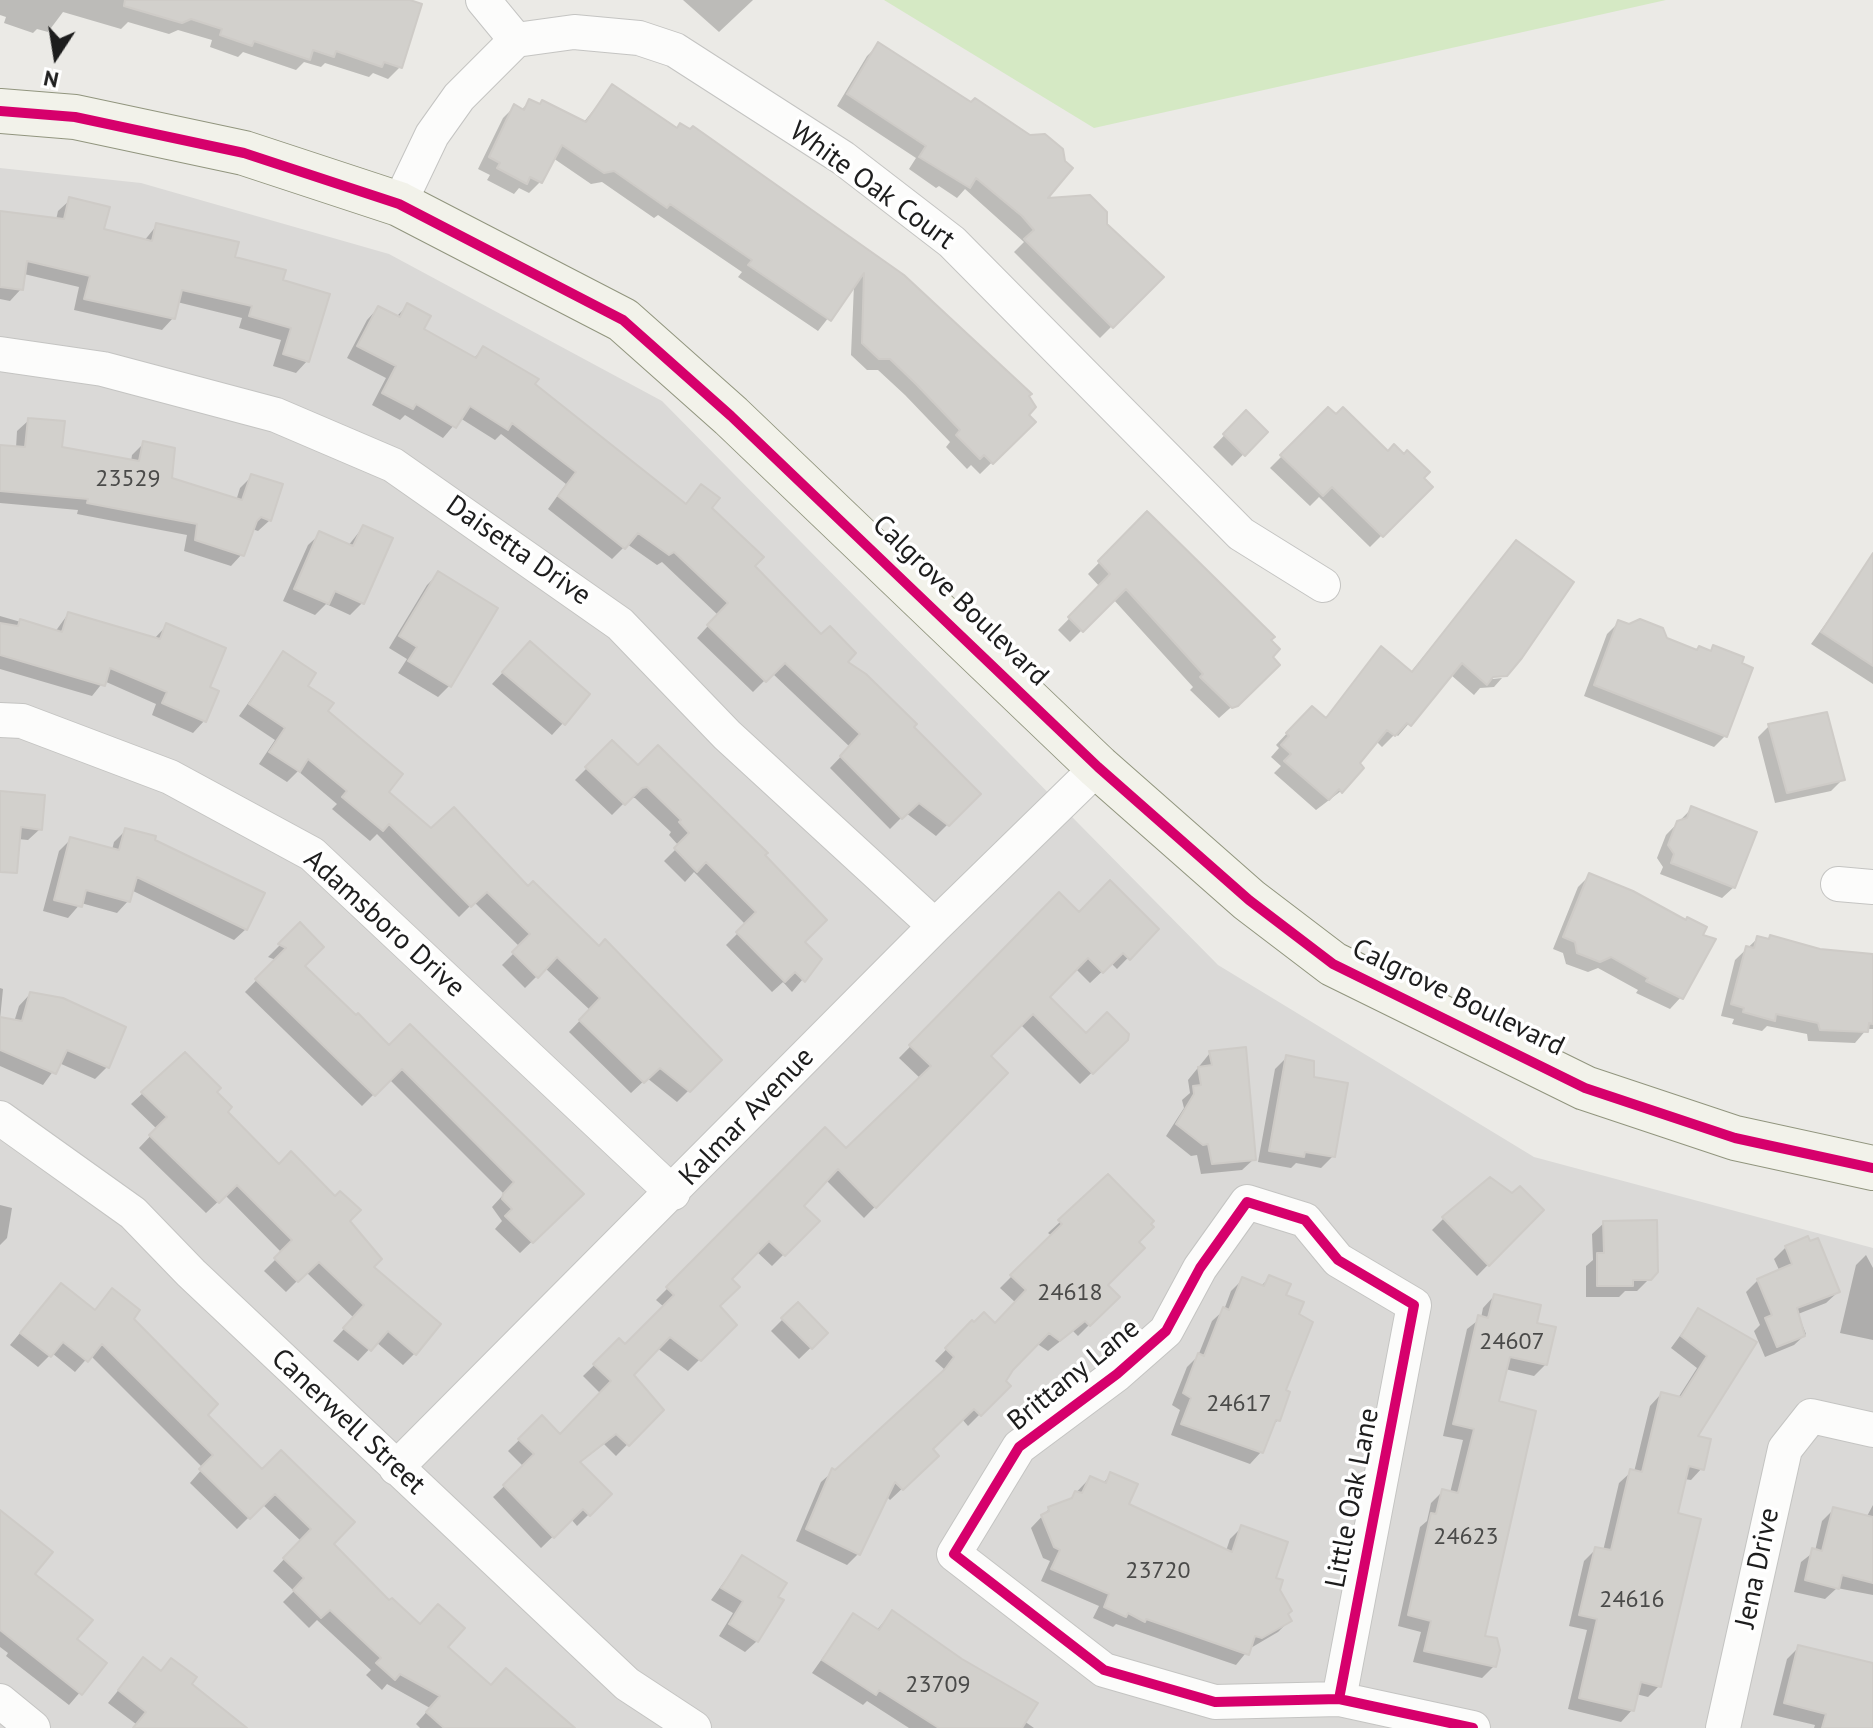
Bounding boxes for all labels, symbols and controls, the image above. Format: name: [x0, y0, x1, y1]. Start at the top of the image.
north arrow: [16, 16, 96, 96]
text: N: [41, 64, 61, 95]
street label: White Oak Court: [783, 115, 961, 257]
house number: 23529: [95, 465, 161, 493]
street label: Daisetta Drive: [439, 489, 597, 613]
street label: Calgrove Boulevard: [865, 508, 1055, 694]
street label: Adamsboro Drive: [297, 843, 471, 1005]
street label: Calgrove Boulevard: [1346, 932, 1570, 1064]
street label: Kalmar Avenue: [673, 1041, 821, 1193]
house number: 24618: [1037, 1279, 1103, 1307]
street label: Brittany Lane: [1001, 1312, 1147, 1438]
house number: 24607: [1479, 1328, 1545, 1356]
street label: Canerwell Street: [264, 1342, 432, 1502]
house number: 24617: [1206, 1390, 1272, 1418]
street label: Little Oak Lane: [1319, 1405, 1387, 1591]
street label: Jena Drive: [1729, 1505, 1787, 1631]
house number: 24623: [1433, 1523, 1499, 1551]
house number: 23720: [1125, 1557, 1191, 1585]
house number: 24616: [1599, 1586, 1665, 1614]
house number: 23709: [905, 1671, 971, 1699]

